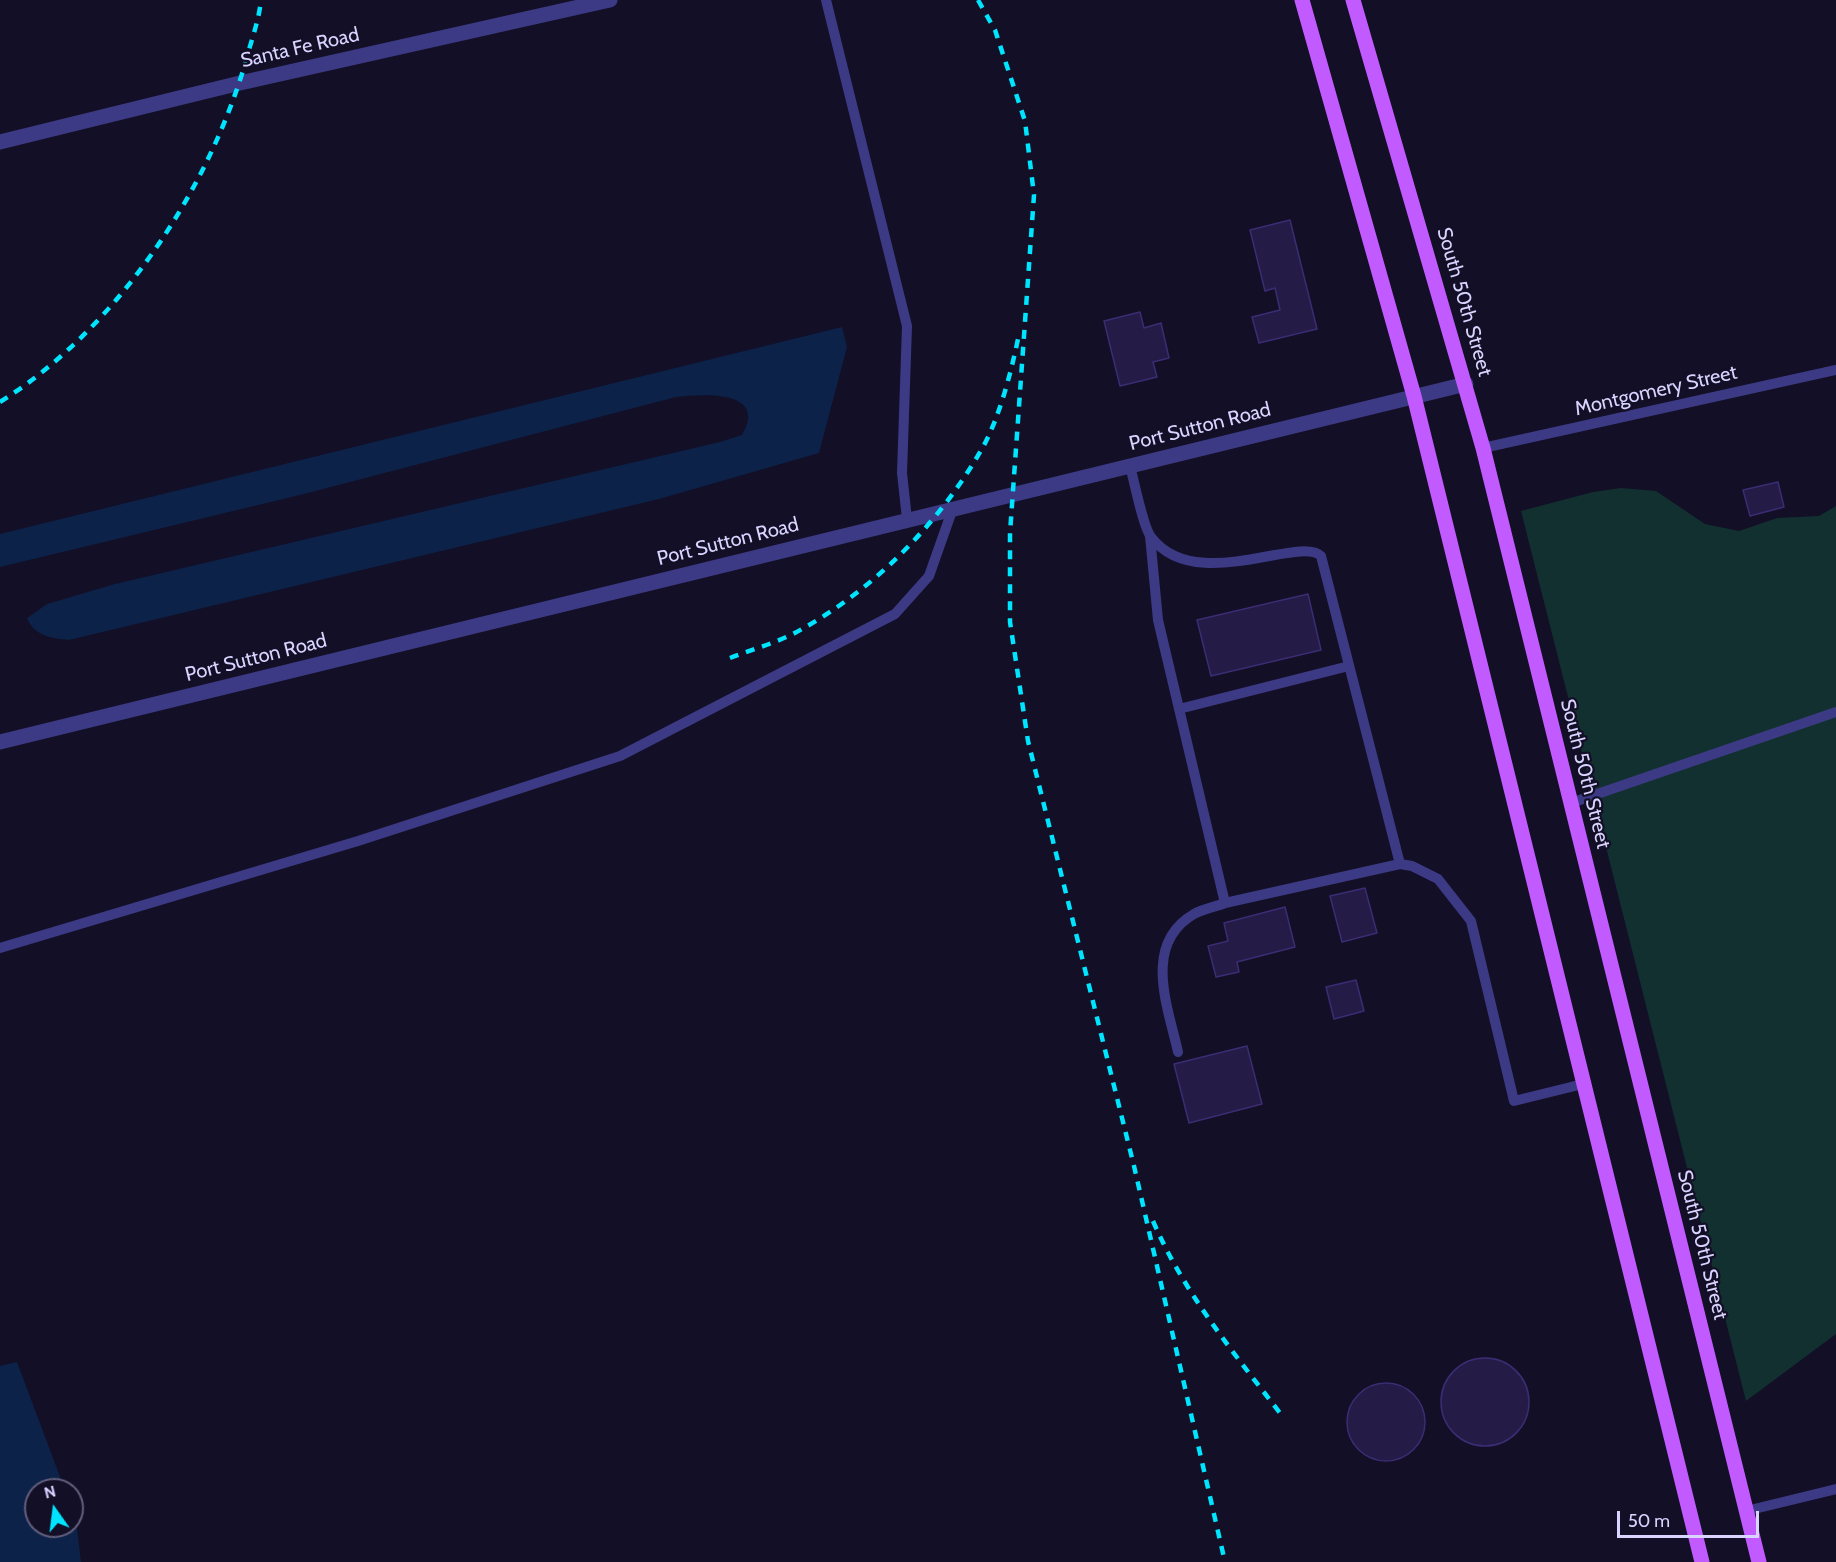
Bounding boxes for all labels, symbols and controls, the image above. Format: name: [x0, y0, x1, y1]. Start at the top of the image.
street label: Santa Fe Road: [238, 23, 362, 73]
street label: South 50th Street: [1431, 225, 1497, 379]
street label: Montgomery Street: [1573, 361, 1739, 421]
street label: Port Sutton Road: [1127, 398, 1273, 456]
street label: Port Sutton Road: [655, 513, 801, 571]
street label: Port Sutton Road: [183, 629, 329, 687]
street label: South 50th Street: [1555, 697, 1615, 851]
street label: South 50th Street: [1672, 1168, 1732, 1322]
north arrow: [24, 1478, 84, 1538]
text: N: [42, 1481, 58, 1503]
scale bar: [1620, 1499, 1762, 1537]
text: 50 m: [1628, 1510, 1670, 1532]

